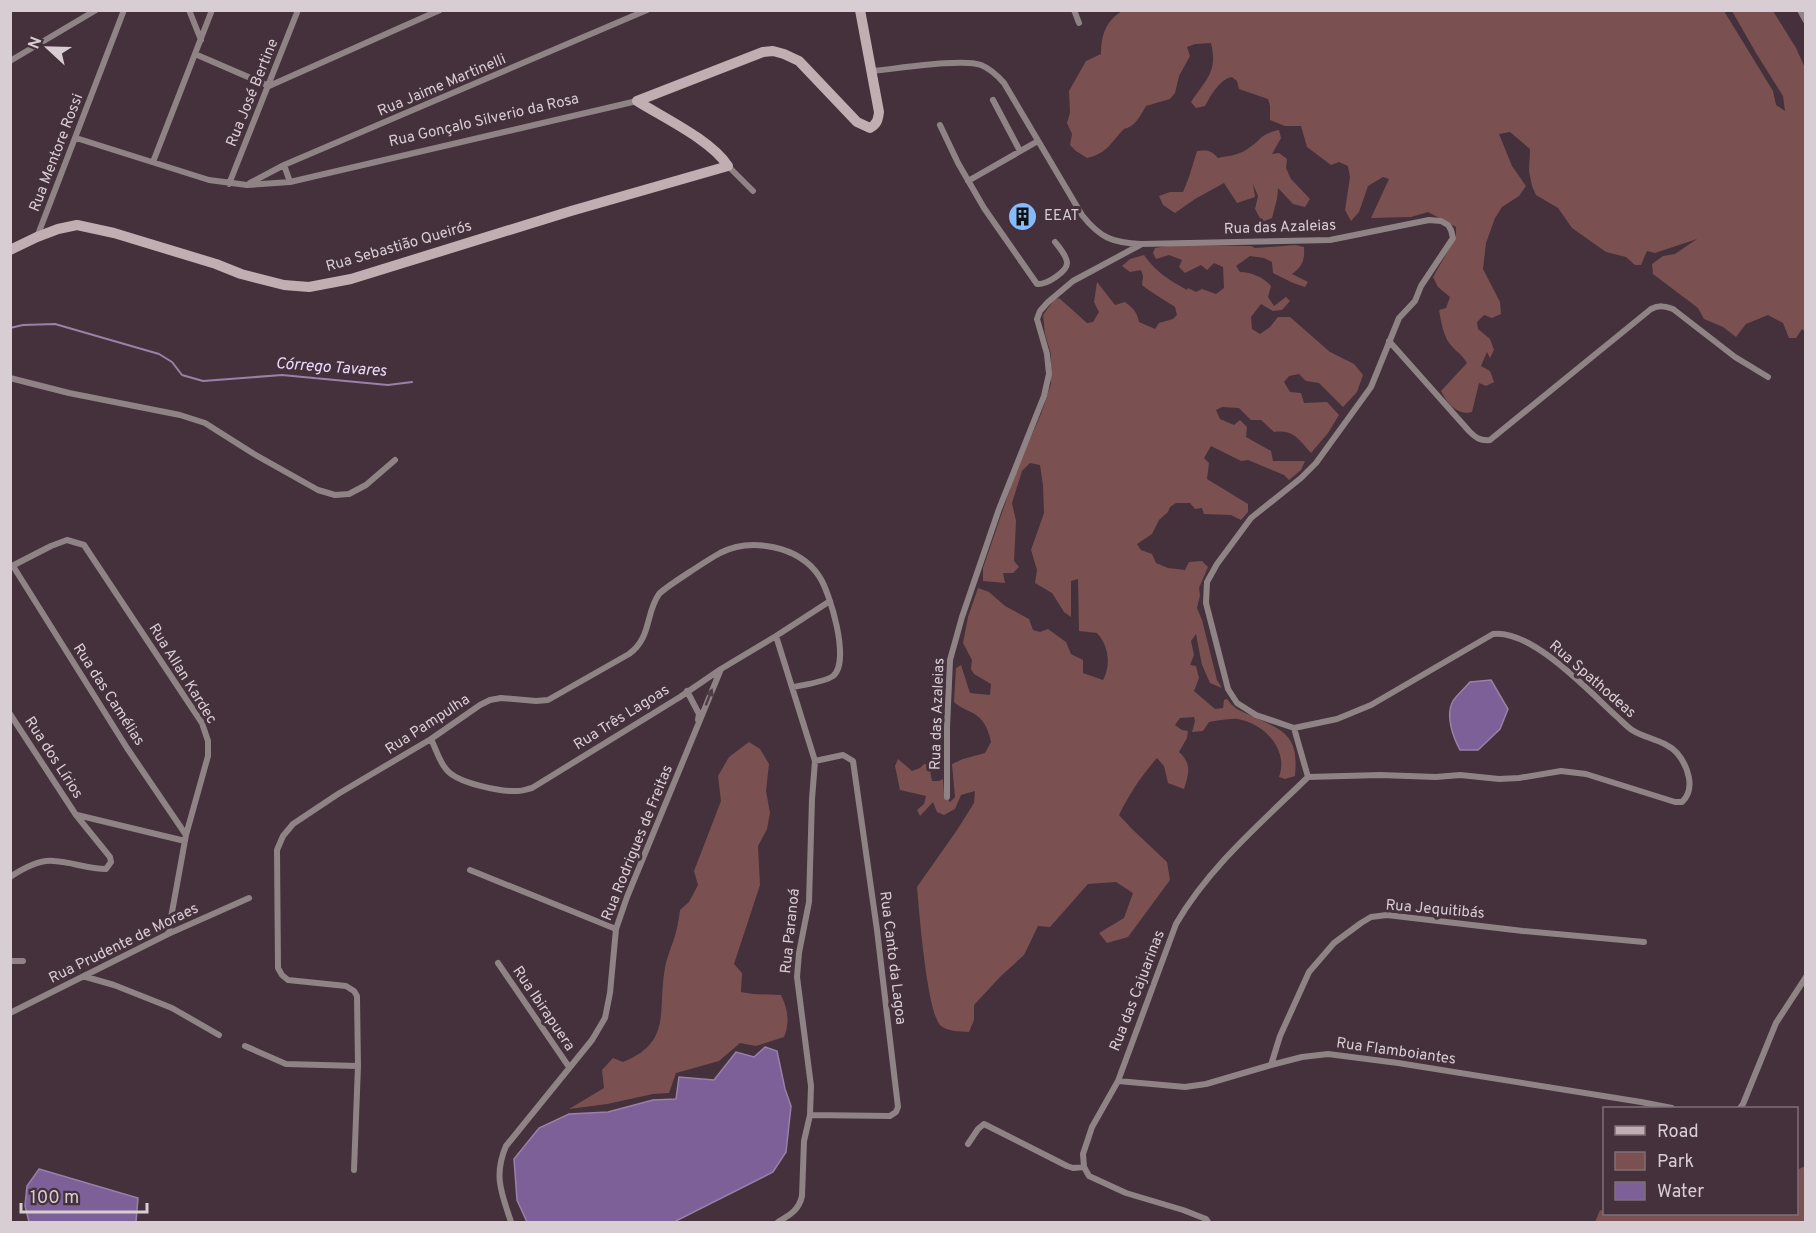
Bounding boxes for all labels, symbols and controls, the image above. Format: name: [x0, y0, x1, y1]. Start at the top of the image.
north arrow: [18, 18, 78, 78]
text: N: [25, 34, 47, 52]
street label: Rua José Bertine: [223, 36, 283, 150]
street label: Rua Jaime Martinelli: [375, 50, 509, 122]
street label: Rua Gonçalo Silverio da Rosa: [387, 90, 581, 152]
street label: Rua Mentore Rossi: [26, 91, 88, 215]
building icon: EEAT: [1007, 200, 1039, 232]
place label: EEAT: [1044, 207, 1079, 226]
street label: Rua Sebastião Queirós: [324, 217, 474, 277]
street label: Rua das Azaleias: [1224, 217, 1336, 239]
water label: Córrego Tavares: [275, 354, 388, 382]
street label: Rua Allan Kardec: [144, 620, 220, 728]
street label: Rua Spathodeas: [1545, 637, 1639, 723]
street label: Rua das Camélias: [68, 640, 148, 750]
street label: Rua das Azaleias: [927, 658, 949, 770]
street label: Rua Três Lagoas: [571, 681, 673, 755]
one-way arrow: [705, 688, 714, 706]
street label: Rua Pampulha: [382, 691, 474, 759]
street label: Rua dos Lírios: [19, 713, 87, 803]
street label: Rua Rodrigues de Freitas: [598, 762, 678, 924]
street label: Rua Paranoá: [777, 887, 805, 975]
street label: Rua Canto da Lagoa: [874, 890, 910, 1026]
street label: Rua Jequitibás: [1385, 896, 1485, 924]
street label: Rua Prudente de Moraes: [46, 899, 202, 989]
street label: Rua das Cajuarinas: [1106, 928, 1170, 1054]
street label: Rua Ibirapuera: [508, 963, 578, 1055]
street label: Rua Flamboiantes: [1335, 1034, 1457, 1070]
legend: [1603, 1107, 1798, 1215]
text: Road: [1657, 1121, 1699, 1144]
text: Park: [1657, 1151, 1694, 1174]
scale bar: [21, 1176, 147, 1214]
text: Water: [1657, 1181, 1704, 1204]
text: 100 m: [30, 1187, 79, 1210]

